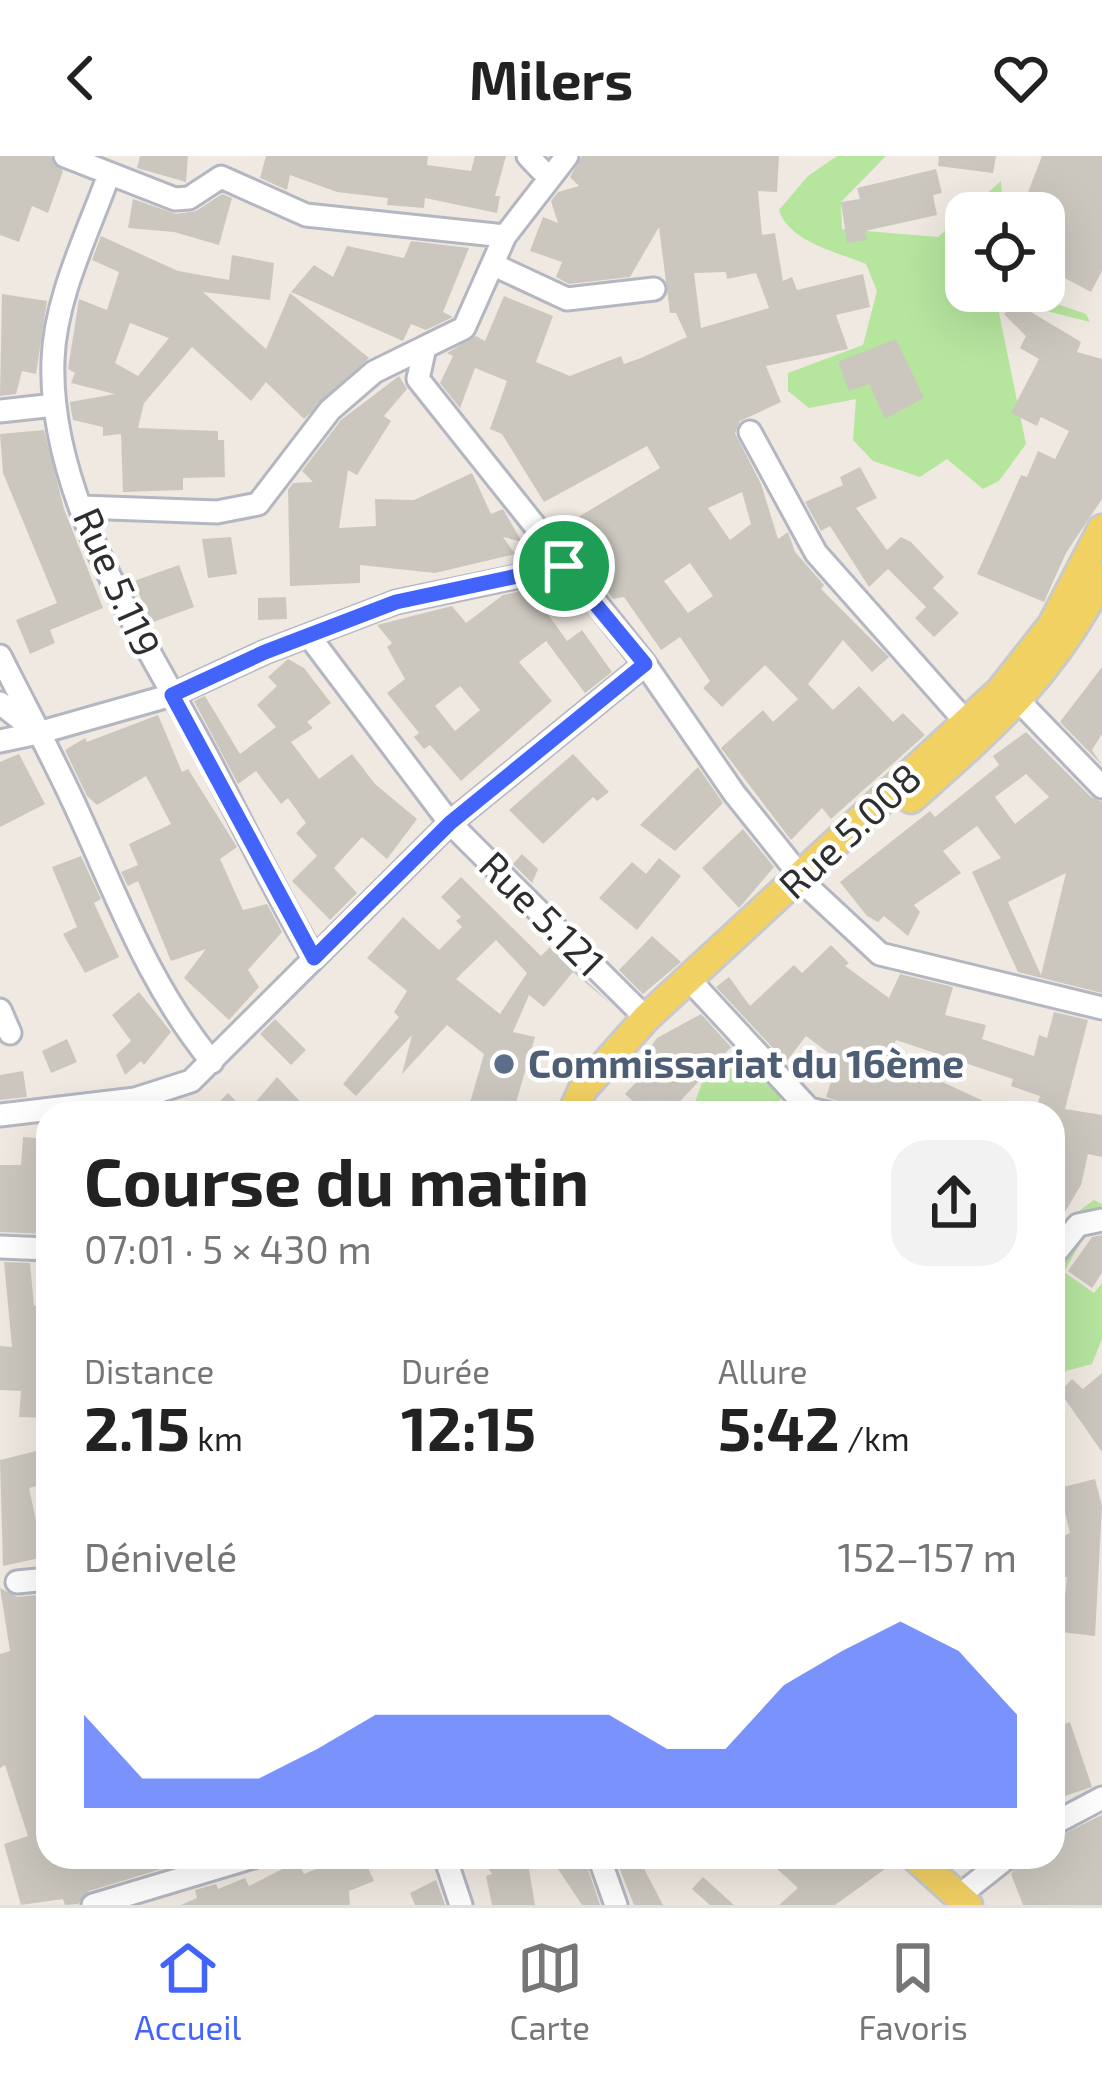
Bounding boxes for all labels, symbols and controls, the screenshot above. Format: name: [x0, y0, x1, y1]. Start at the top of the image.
icon: back: [48, 45, 114, 111]
icon: heart: [988, 45, 1054, 111]
text: Milers: [469, 46, 633, 111]
map controls: [945, 192, 1065, 312]
button: locate: [945, 192, 1065, 312]
street label: Rue 5.119: [65, 500, 172, 663]
pin: [513, 515, 615, 617]
icon: arrive: [531, 533, 597, 599]
street label: Rue 5.008: [768, 753, 930, 907]
street label: Rue 5.121: [471, 841, 615, 985]
place label: Commissariat du 16ème: [528, 1039, 964, 1086]
marker: Commissariat du 16ème: [491, 1051, 517, 1077]
text: Course du matin: [84, 1140, 589, 1219]
button: share: [891, 1140, 1017, 1266]
text: 07:01 · 5 × 430 m: [84, 1225, 372, 1272]
text: Distance: [84, 1351, 214, 1391]
text: Durée: [401, 1351, 490, 1391]
text: Allure: [718, 1351, 807, 1391]
text: 2.15: [84, 1391, 190, 1463]
text: 12:15: [401, 1391, 536, 1463]
text: 5:42: [718, 1391, 840, 1463]
text: km: [190, 1418, 243, 1458]
text: /km: [840, 1418, 910, 1458]
text: Dénivelé: [84, 1533, 237, 1580]
text: 152–157 m: [838, 1533, 1017, 1580]
tab: Accueil: [134, 1935, 241, 2047]
tab: Carte: [510, 1935, 590, 2047]
tab: Favoris: [858, 1935, 968, 2047]

